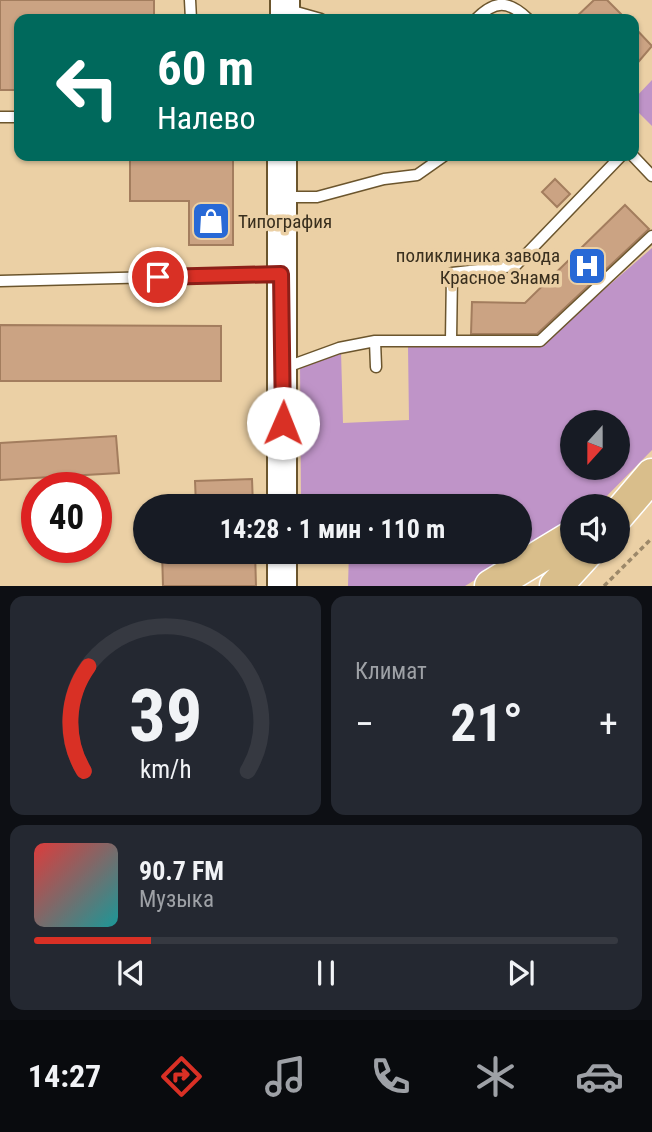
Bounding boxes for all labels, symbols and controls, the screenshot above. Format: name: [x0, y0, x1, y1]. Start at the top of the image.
text: 60 m: [157, 40, 254, 97]
icon: left: [42, 42, 133, 133]
text: Налево: [157, 99, 256, 137]
shop icon: Типография: [190, 200, 232, 242]
place label: Типография: [238, 210, 332, 233]
place label: поликлиника завода Красное Знамя: [396, 244, 560, 289]
hospital icon: поликлиника завода Красное Знамя: [566, 245, 608, 287]
pin: [128, 247, 188, 307]
icon: arrive: [139, 258, 177, 296]
position arrow: [246, 386, 320, 460]
north arrow: [560, 410, 630, 480]
map controls: [560, 410, 630, 564]
speed limit sign: 40: [21, 472, 112, 563]
button: sound: [560, 494, 630, 564]
text: 14:28 · 1 мин · 110 m: [220, 514, 445, 544]
text: Климат: [355, 658, 427, 685]
text: 39: [129, 674, 202, 760]
text: 21°: [450, 693, 523, 754]
text: −: [355, 702, 374, 746]
text: +: [599, 702, 618, 746]
text: km/h: [140, 755, 191, 784]
text: 90.7 FM: [139, 856, 224, 886]
text: Музыка: [139, 886, 214, 913]
icon: previous: [112, 954, 150, 992]
icon: pause: [307, 954, 345, 992]
icon: next: [502, 954, 540, 992]
icon: directions: [157, 1052, 206, 1101]
icon: music: [261, 1052, 310, 1101]
icon: phone: [366, 1052, 415, 1101]
icon: climate: [471, 1052, 520, 1101]
icon: car: [575, 1052, 624, 1101]
text: 14:27: [28, 1057, 101, 1095]

